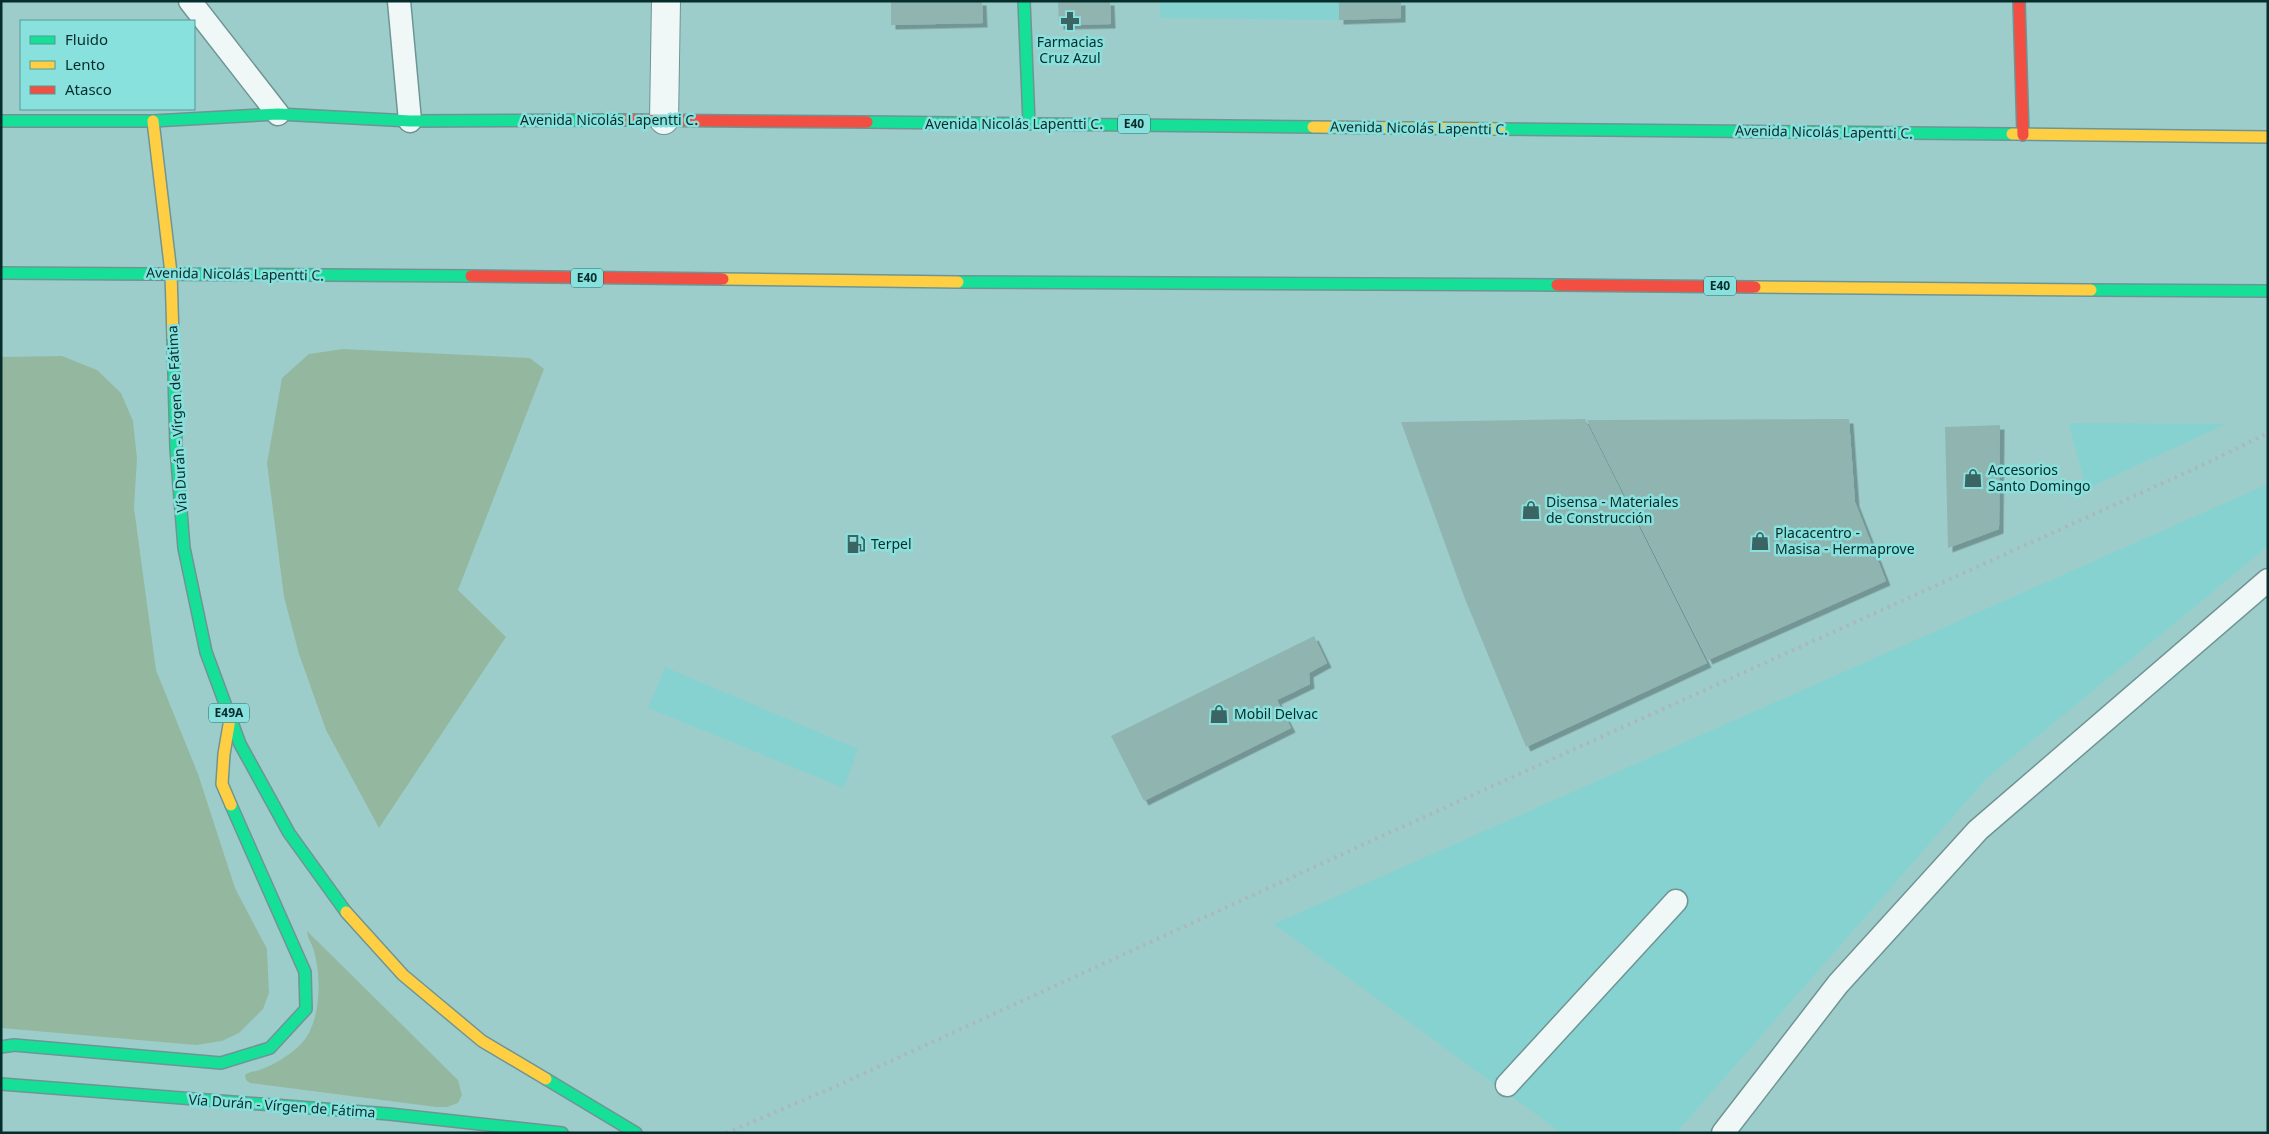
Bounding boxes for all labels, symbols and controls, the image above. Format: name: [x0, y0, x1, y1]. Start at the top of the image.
pharmacy icon: Farmacias Cruz Azul: [1059, 10, 1081, 32]
legend: [20, 20, 195, 110]
text: Fluido: [65, 29, 108, 49]
place label: Farmacias Cruz Azul: [1037, 32, 1104, 67]
text: Lento: [65, 54, 105, 74]
text: Atasco: [65, 79, 112, 99]
street label: Avenida Nicolás Lapentti C.: [520, 110, 698, 129]
street label: Avenida Nicolás Lapentti C.: [925, 114, 1103, 133]
road number: E40: [1118, 115, 1150, 134]
street label: Avenida Nicolás Lapentti C.: [1330, 116, 1508, 139]
street label: Avenida Nicolás Lapentti C.: [1735, 120, 1913, 143]
street label: Avenida Nicolás Lapentti C.: [146, 262, 324, 285]
road number: E40: [571, 268, 603, 288]
road number: E40: [1704, 276, 1736, 296]
street label: Vía Durán - Vírgen de Fátima: [162, 325, 191, 513]
place label: Accesorios Santo Domingo: [1988, 460, 2090, 495]
shop icon: Accesorios Santo Domingo: [1962, 467, 1984, 489]
place label: Disensa - Materiales de Construcción: [1546, 492, 1679, 527]
shop icon: Disensa - Materiales de Construcción: [1520, 499, 1542, 521]
place label: Placacentro - Masisa - Hermaprove: [1775, 523, 1915, 558]
shop icon: Placacentro - Masisa - Hermaprove: [1749, 530, 1771, 552]
fuel station icon: Terpel: [845, 533, 867, 555]
place label: Terpel: [871, 534, 912, 553]
shop icon: Mobil Delvac: [1208, 703, 1230, 725]
road number: E49A: [209, 704, 249, 722]
place label: Mobil Delvac: [1234, 704, 1318, 723]
street label: Vía Durán - Vírgen de Fátima: [188, 1089, 376, 1122]

